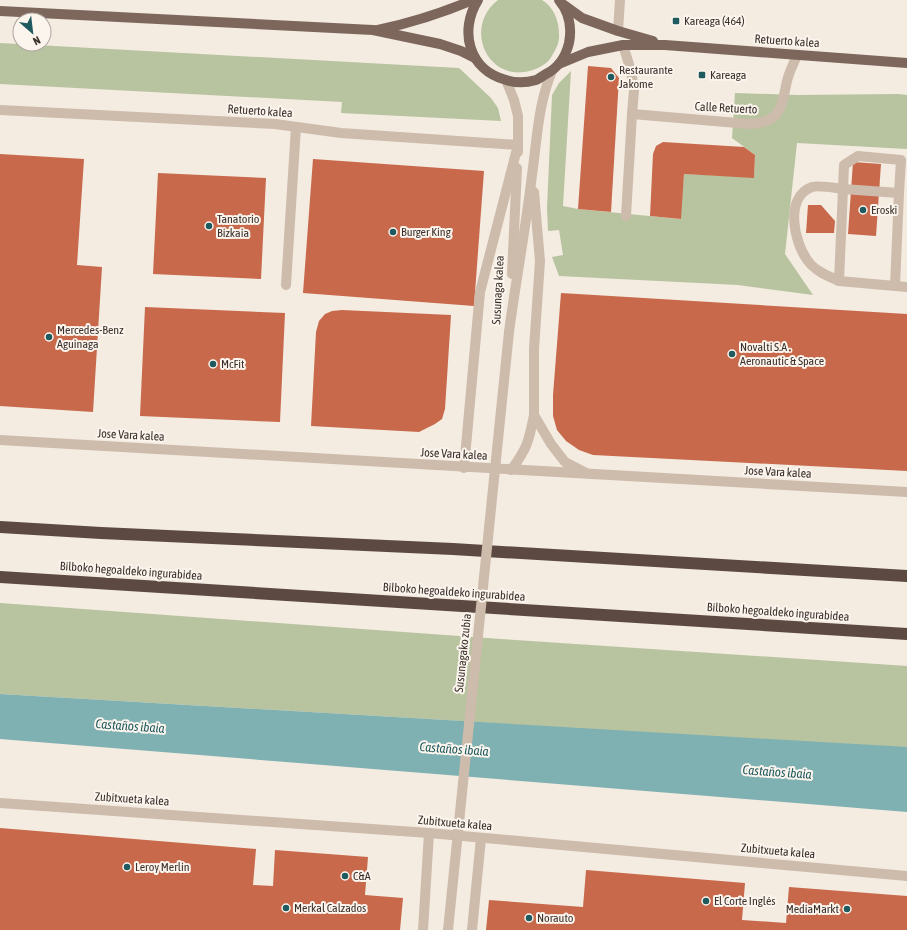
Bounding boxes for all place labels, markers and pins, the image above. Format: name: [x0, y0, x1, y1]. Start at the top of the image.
place label: Kareaga (464): [684, 14, 745, 28]
marker: Kareaga (464): [671, 16, 681, 26]
place label: Restaurante Jakome: [619, 63, 673, 91]
place label: Kareaga: [710, 68, 746, 82]
marker: Kareaga: [697, 70, 707, 80]
marker: Restaurante Jakome: [606, 72, 616, 82]
place label: Eroski: [871, 203, 897, 217]
marker: Eroski: [858, 205, 868, 215]
place label: Tanatorio Bizkaia: [217, 212, 260, 240]
marker: Tanatorio Bizkaia: [204, 221, 214, 231]
place label: Burger King: [401, 225, 452, 239]
marker: Burger King: [388, 227, 398, 237]
place label: Mercedes-Benz Aguinaga: [57, 323, 124, 351]
marker: Mercedes-Benz Aguinaga: [44, 332, 54, 342]
place label: Novalti S.A . Aeronautic & Space: [740, 340, 824, 368]
marker: Novalti S.A . Aeronautic & Space: [727, 349, 737, 359]
place label: McFit: [221, 357, 245, 371]
marker: McFit: [208, 359, 218, 369]
place label: Leroy Merlin: [135, 860, 190, 874]
marker: Leroy Merlin: [122, 862, 132, 872]
place label: C&A: [353, 869, 371, 883]
marker: C&A: [340, 871, 350, 881]
place label: El Corte Inglés: [714, 894, 776, 908]
marker: El Corte Inglés: [701, 896, 711, 906]
place label: Merkal Calzados: [294, 901, 366, 915]
place label: MediaMarkt: [786, 902, 840, 916]
marker: Merkal Calzados: [281, 903, 291, 913]
marker: MediaMarkt: [842, 904, 852, 914]
place label: Norauto: [537, 911, 574, 925]
marker: Norauto: [524, 913, 534, 923]

